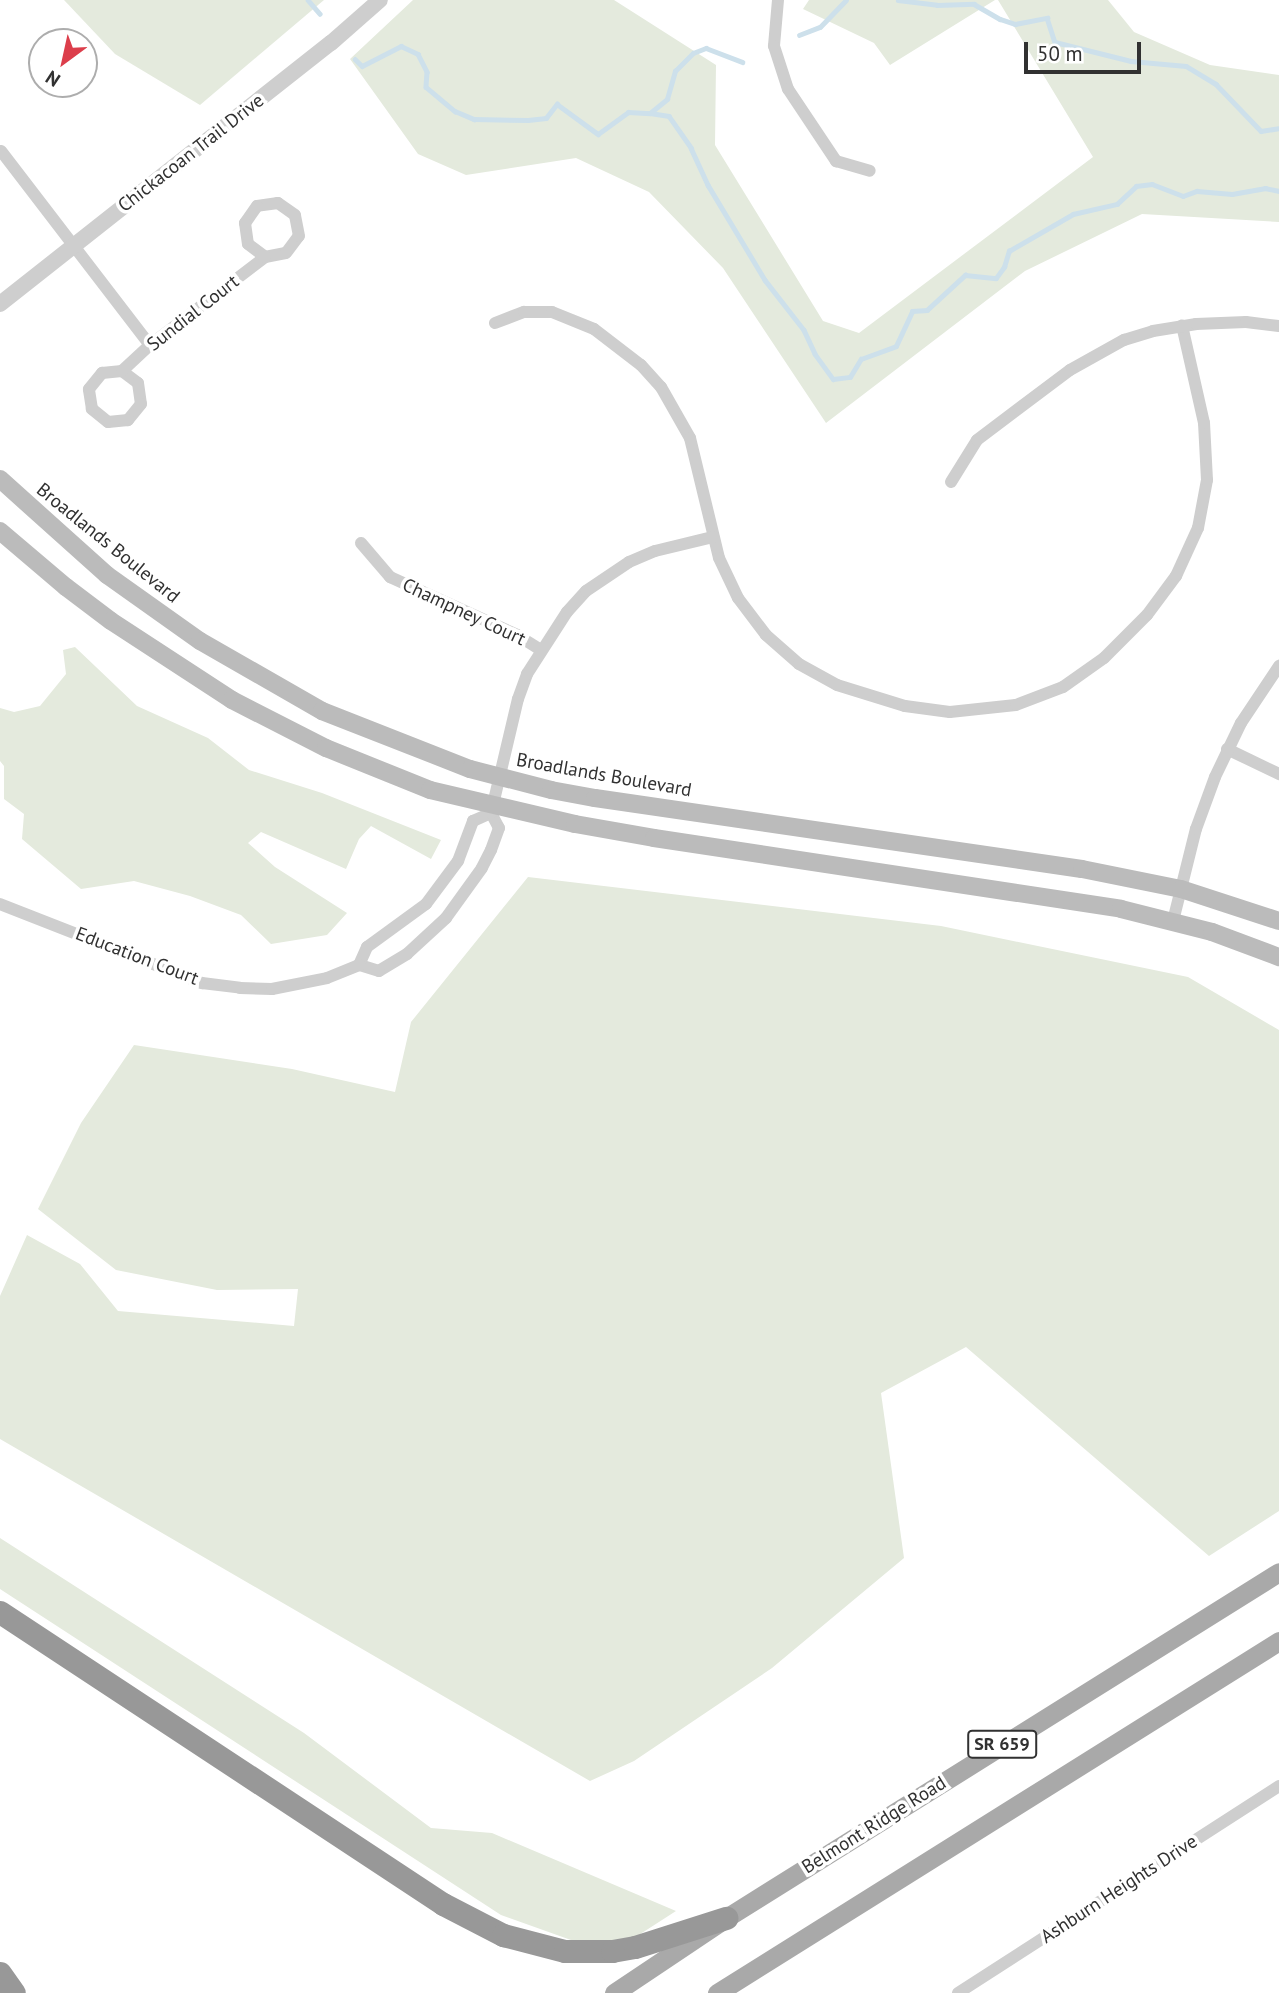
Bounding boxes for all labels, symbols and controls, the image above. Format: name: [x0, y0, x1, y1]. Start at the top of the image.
north arrow: [28, 28, 98, 98]
scale bar: [1027, 28, 1144, 72]
text: 50 m: [1037, 40, 1083, 67]
text: N: [41, 65, 64, 92]
street label: Chickacoan Trail Drive: [113, 89, 269, 217]
street label: Sundial Court: [143, 270, 243, 356]
street label: Broadlands Boulevard: [32, 478, 184, 608]
street label: Champney Court: [398, 573, 530, 651]
street label: Broadlands Boulevard: [515, 748, 693, 802]
street label: Education Court: [72, 922, 202, 990]
road number: SR 659: [967, 1730, 1037, 1758]
street label: Belmont Ridge Road: [798, 1771, 950, 1879]
street label: Ashburn Heights Drive: [1036, 1830, 1202, 1948]

